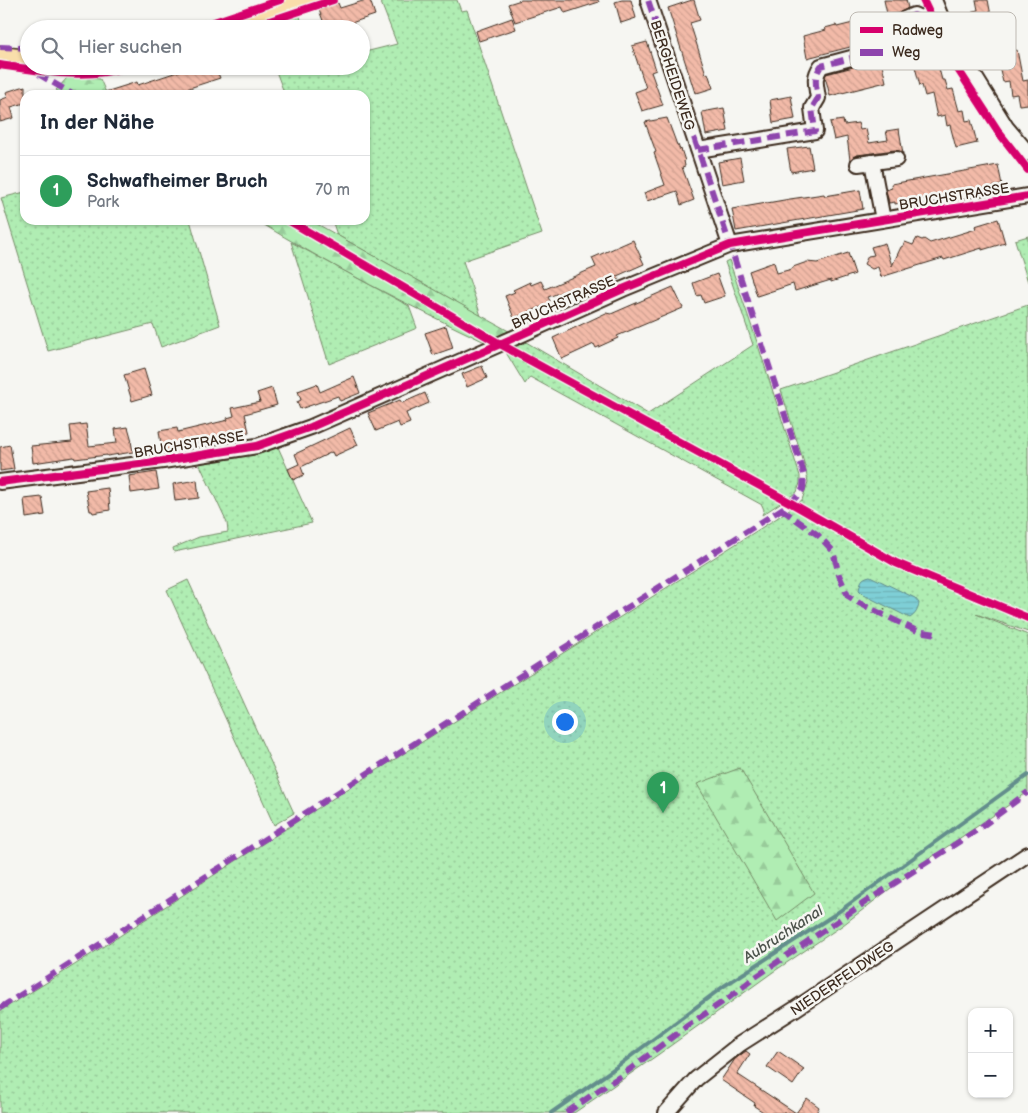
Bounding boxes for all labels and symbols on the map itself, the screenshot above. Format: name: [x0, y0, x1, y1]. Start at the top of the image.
legend: [850, 12, 1016, 70]
street label: BERGHEIDEWEG: [647, 18, 698, 133]
text: Radweg: [892, 22, 943, 39]
text: Weg: [892, 44, 920, 61]
street label: BRUCHSTRASSE: [898, 179, 1010, 214]
street label: BRUCHSTRASSE: [509, 272, 617, 333]
street label: BRUCHSTRASSE: [133, 427, 245, 462]
your location: [552, 709, 578, 735]
pin: 1: [647, 772, 679, 813]
water label: Aubruchkanal: [739, 901, 827, 968]
street label: NIEDERFELDWEG: [787, 937, 898, 1019]

